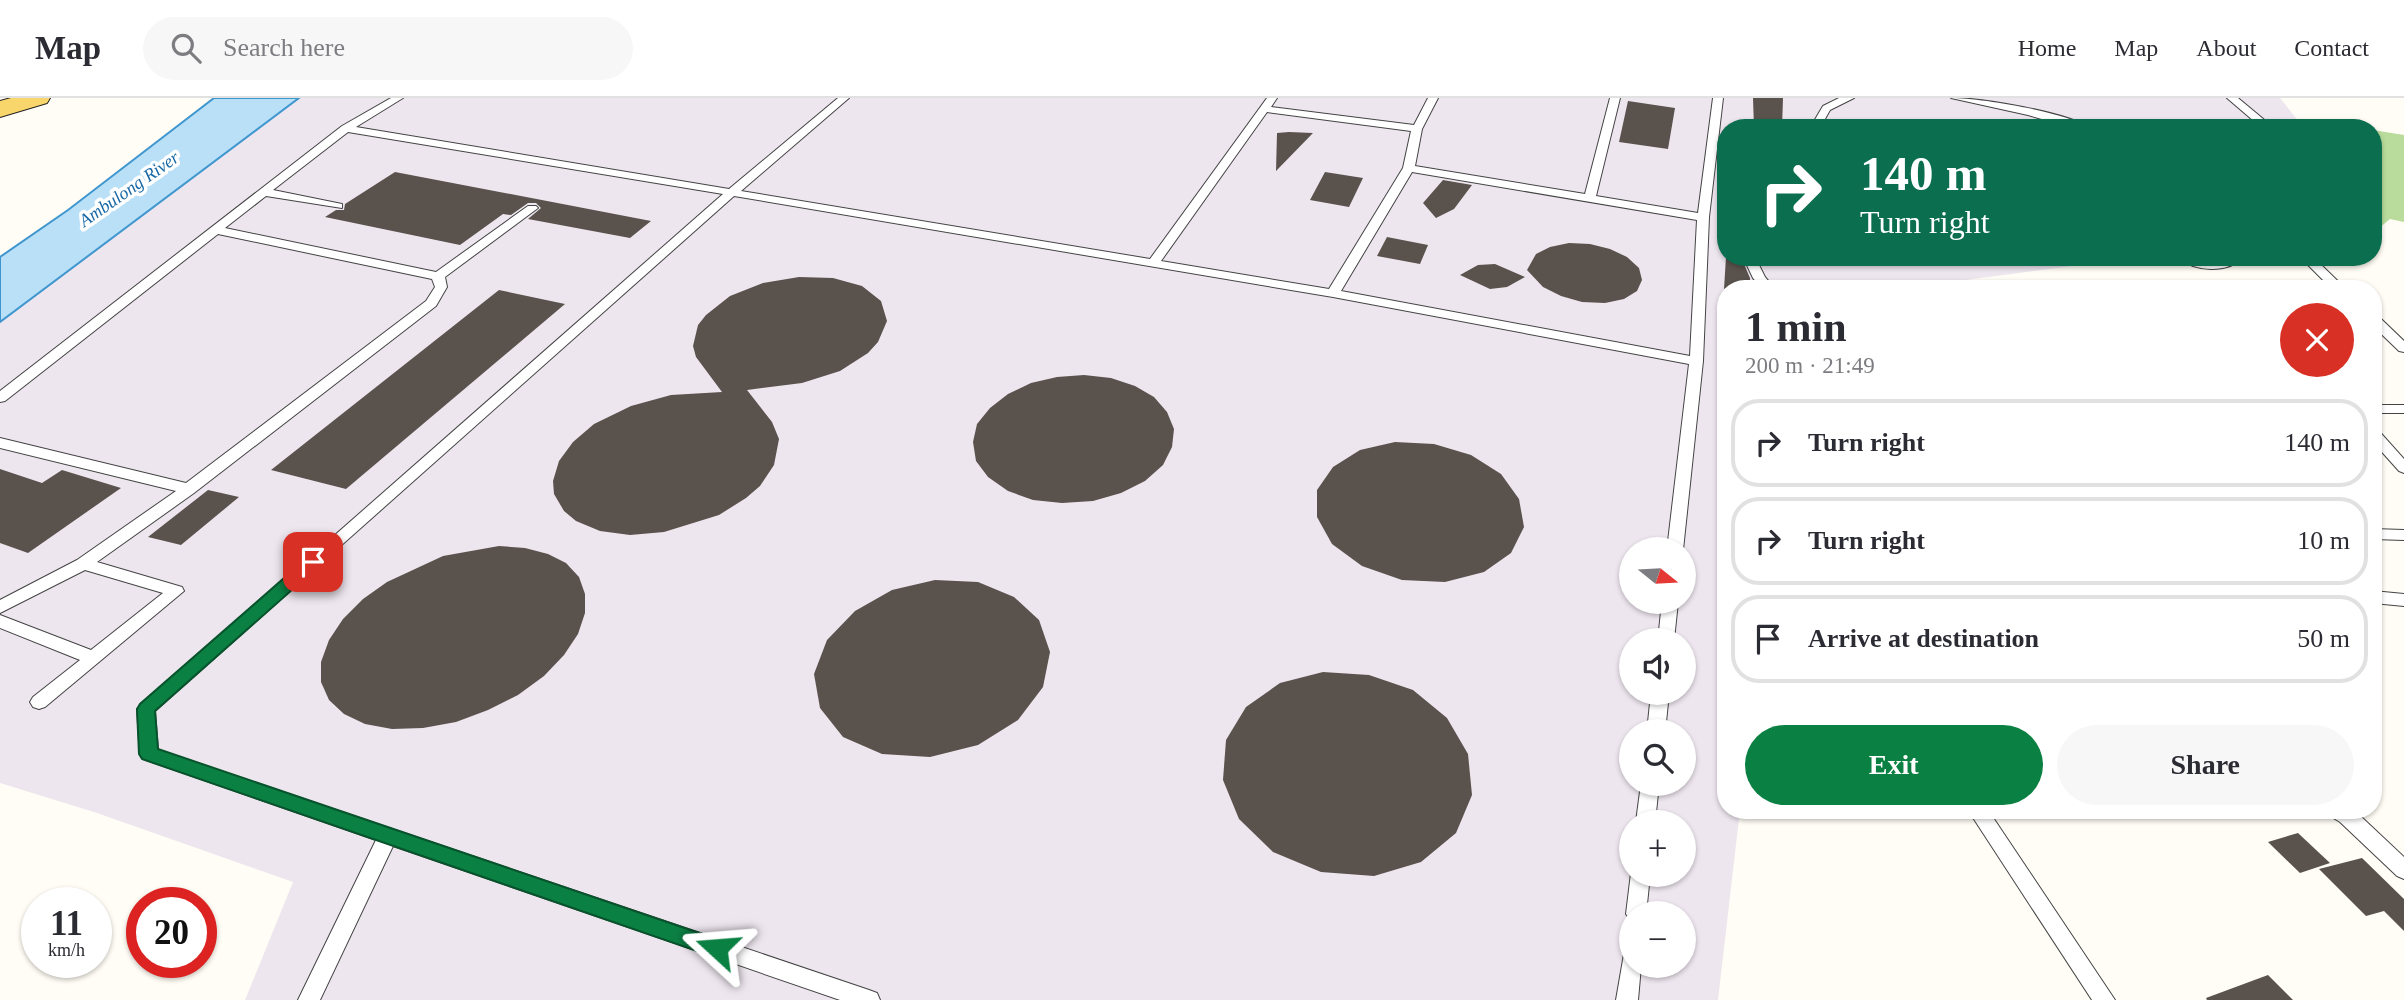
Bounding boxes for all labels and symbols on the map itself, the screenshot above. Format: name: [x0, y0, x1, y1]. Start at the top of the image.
water label: Ambulong River: [74, 147, 184, 231]
pin: [283, 532, 343, 592]
north arrow: [1619, 537, 1696, 614]
speed limit sign: 20: [126, 887, 217, 978]
position arrow: [680, 911, 754, 985]

